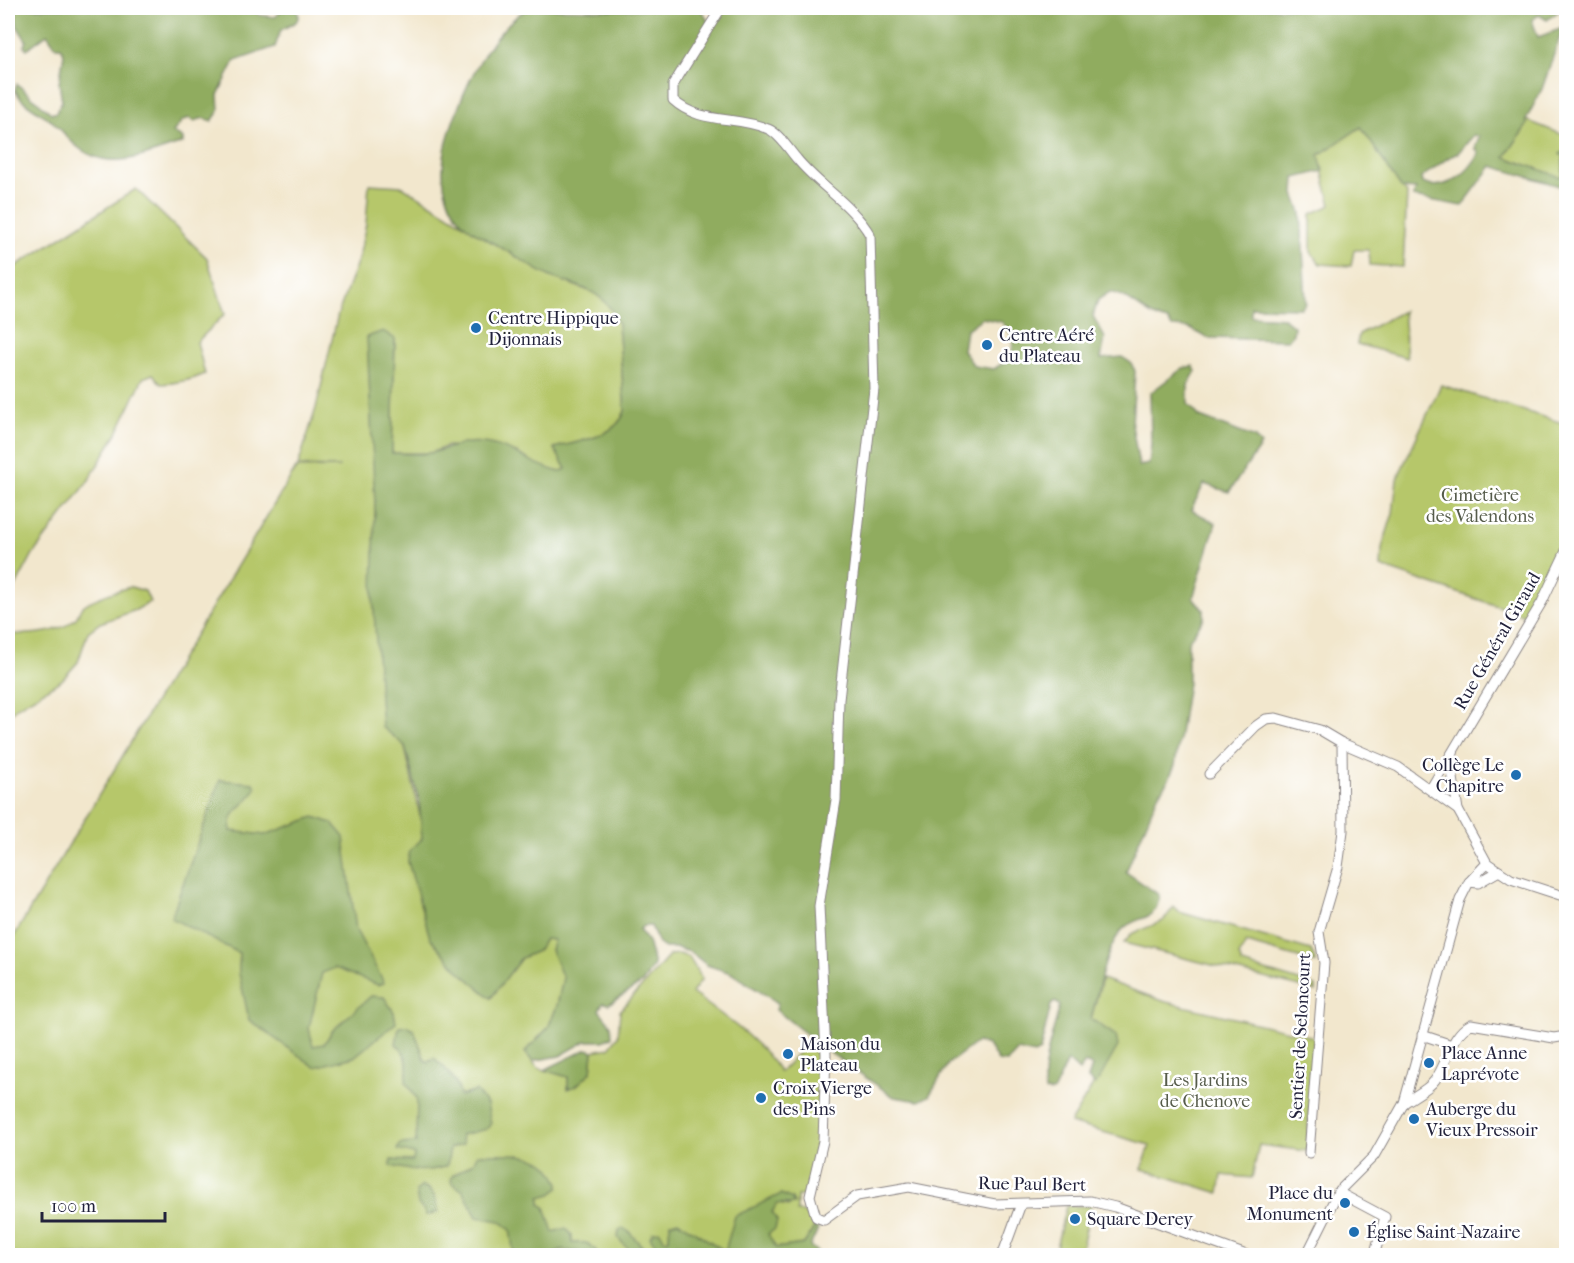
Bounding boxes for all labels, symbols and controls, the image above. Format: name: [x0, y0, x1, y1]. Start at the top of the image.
place label: Centre Hippique Dijonnais: [488, 308, 619, 350]
marker: Centre Hippique Dijonnais: [469, 321, 483, 335]
place label: Centre Aéré du Plateau: [999, 325, 1094, 367]
marker: Centre Aéré du Plateau: [980, 338, 994, 352]
park label: Cimetière des Valendons: [1426, 485, 1534, 527]
street label: Rue Général Giraud: [1450, 569, 1545, 714]
place label: Collège Le Chapitre: [1422, 755, 1504, 797]
marker: Collège Le Chapitre: [1509, 768, 1523, 782]
street label: Sentier de Seloncourt: [1286, 952, 1315, 1120]
place label: Maison du Plateau: [800, 1034, 880, 1076]
place label: Place Anne Laprévote: [1441, 1043, 1527, 1085]
marker: Maison du Plateau: [781, 1047, 795, 1061]
marker: Place Anne Laprévote: [1422, 1056, 1436, 1070]
park label: Les Jardins de Chenove: [1160, 1070, 1250, 1112]
place label: Croix Vierge des Pins: [773, 1078, 872, 1120]
marker: Croix Vierge des Pins: [754, 1091, 768, 1105]
place label: Auberge du Vieux Pressoir: [1425, 1099, 1538, 1141]
marker: Auberge du Vieux Pressoir: [1407, 1112, 1421, 1126]
street label: Rue Paul Bert: [978, 1173, 1087, 1196]
place label: Place du Monument: [1247, 1183, 1334, 1225]
scale bar: [42, 1185, 165, 1223]
text: 100 m: [51, 1196, 96, 1217]
marker: Place du Monument: [1338, 1196, 1352, 1210]
place label: Square Derey: [1087, 1209, 1194, 1230]
marker: Square Derey: [1068, 1212, 1082, 1226]
place label: Église Saint-Nazaire: [1366, 1221, 1520, 1243]
marker: Église Saint-Nazaire: [1347, 1225, 1361, 1239]

